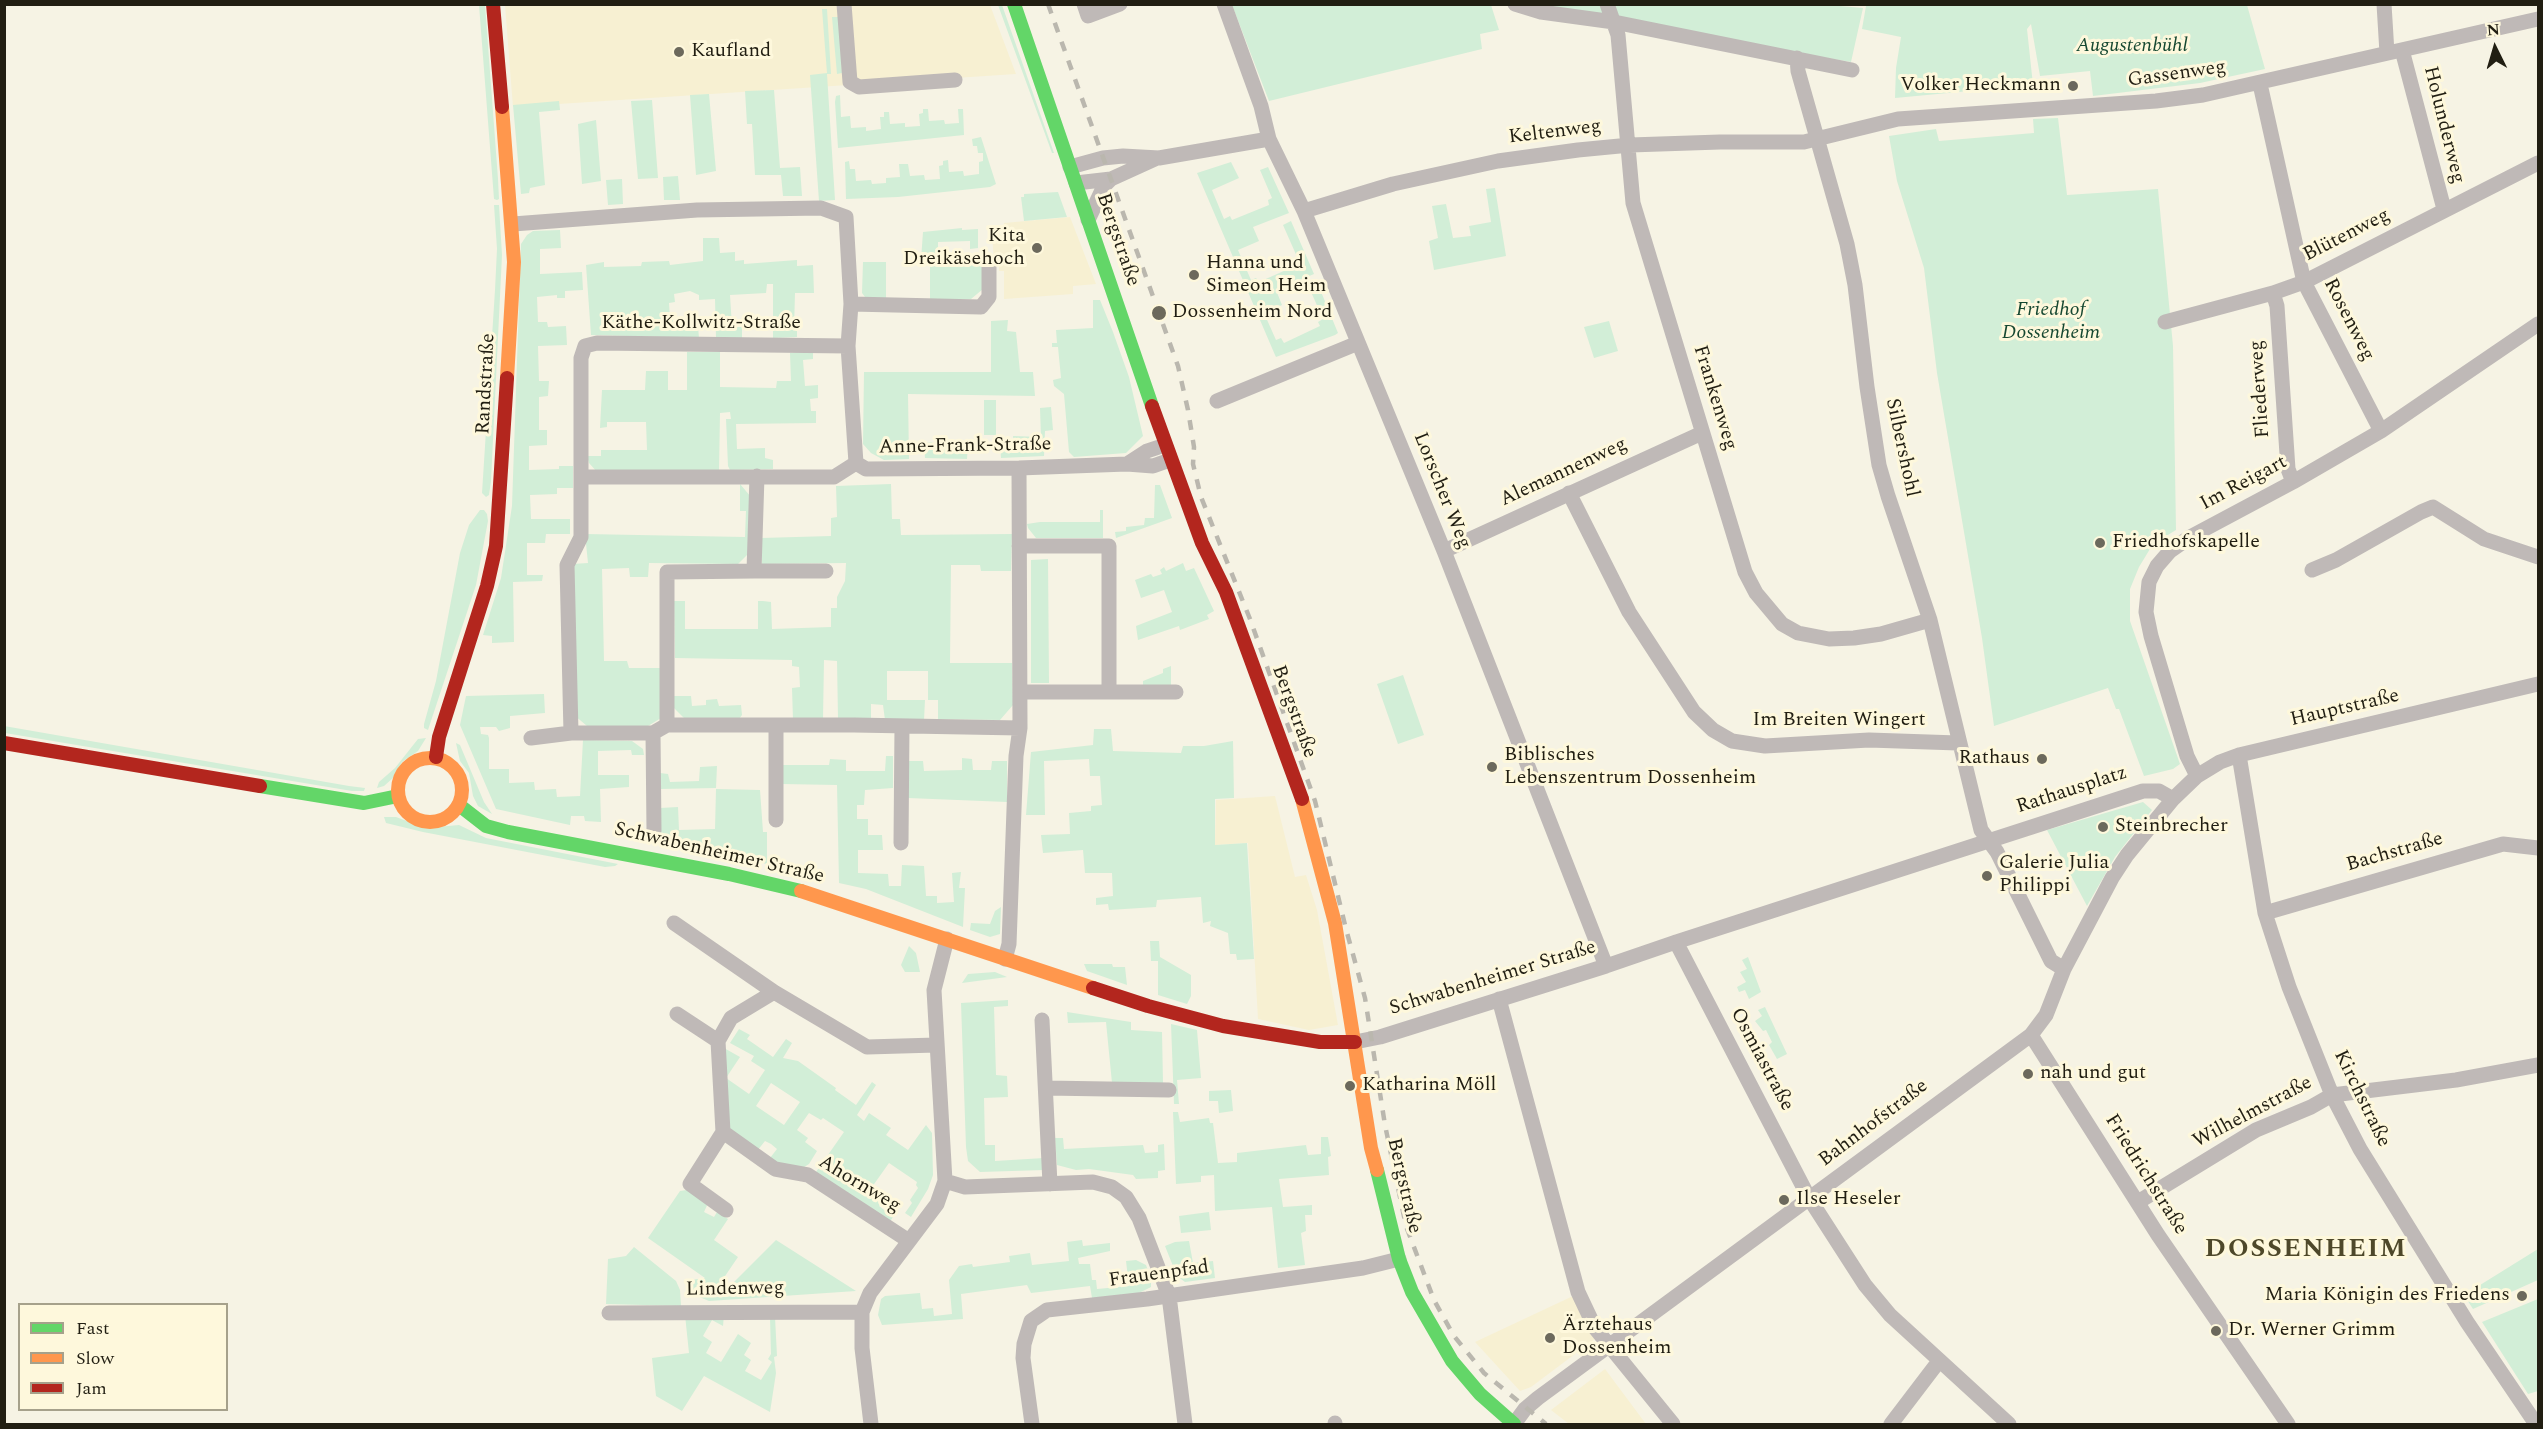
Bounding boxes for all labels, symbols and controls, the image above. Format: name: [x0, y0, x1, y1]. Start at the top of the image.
north arrow: [2465, 18, 2525, 78]
text: N: [2486, 18, 2501, 43]
park label: Augustenbühl: [2076, 35, 2188, 59]
place label: Kaufland: [691, 40, 771, 64]
marker: Kaufland: [672, 45, 686, 59]
street label: Gassenweg: [2126, 56, 2228, 94]
street label: Holunderweg: [2417, 64, 2469, 186]
place label: Volker Heckmann: [1900, 74, 2061, 98]
marker: Volker Heckmann: [2066, 79, 2080, 93]
street label: Keltenweg: [1507, 115, 1603, 151]
street label: Bergstraße: [1090, 190, 1144, 290]
street label: Blütenweg: [2300, 204, 2394, 268]
place label: Kita Dreikäsehoch: [903, 225, 1025, 272]
marker: Kita Dreikäsehoch: [1030, 241, 1044, 255]
place label: Hanna und Simeon Heim: [1206, 252, 1327, 299]
marker: Hanna und Simeon Heim: [1187, 268, 1201, 282]
street label: Rosenweg: [2317, 275, 2379, 365]
park label: Friedhof Dossenheim: [2002, 299, 2100, 346]
place label: Dossenheim Nord: [1172, 301, 1332, 325]
marker: Dossenheim Nord: [1150, 304, 1168, 322]
street label: Käthe-Kollwitz-Straße: [601, 312, 801, 336]
street label: Randstraße: [472, 333, 502, 435]
street label: Fliederweg: [2246, 339, 2276, 439]
street label: Frankenweg: [1687, 342, 1741, 454]
street label: Silbershohl: [1879, 396, 1923, 500]
street label: Lorscher Weg: [1407, 429, 1475, 553]
street label: Anne-Frank-Straße: [879, 433, 1051, 461]
street label: Alemannenweg: [1497, 433, 1631, 513]
street label: Im Reigart: [2197, 451, 2291, 517]
place label: Friedhofskapelle: [2112, 531, 2260, 555]
marker: Friedhofskapelle: [2093, 536, 2107, 550]
street label: Bergstraße: [1265, 662, 1321, 762]
street label: Hauptstraße: [2288, 685, 2402, 733]
street label: Im Breiten Wingert: [1752, 709, 1926, 733]
place label: Biblisches Lebenszentrum Dossenheim: [1504, 744, 1756, 791]
place label: Rathaus: [1959, 747, 2030, 771]
marker: Rathaus: [2035, 752, 2049, 766]
marker: Biblisches Lebenszentrum Dossenheim: [1485, 760, 1499, 774]
street label: Rathausplatz: [2014, 762, 2130, 820]
place label: Steinbrecher: [2115, 815, 2228, 839]
street label: Schwabenheimer Straße: [612, 818, 826, 890]
marker: Steinbrecher: [2096, 820, 2110, 834]
street label: Bachstraße: [2344, 828, 2446, 878]
place label: Galerie Julia Philippi: [1999, 852, 2109, 899]
marker: Galerie Julia Philippi: [1980, 869, 1994, 883]
street label: Schwabenheimer Straße: [1387, 936, 1599, 1022]
street label: Osmiastraße: [1724, 1004, 1798, 1116]
street label: Kirchstraße: [2327, 1047, 2395, 1151]
place label: nah und gut: [2040, 1062, 2146, 1086]
marker: nah und gut: [2021, 1067, 2035, 1081]
street label: Wilhelmstraße: [2189, 1072, 2317, 1154]
place label: Katharina Möll: [1362, 1074, 1496, 1098]
street label: Bahnhofstraße: [1815, 1075, 1933, 1173]
marker: Katharina Möll: [1343, 1079, 1357, 1093]
street label: Friedrichstraße: [2098, 1110, 2192, 1240]
street label: Bergstraße: [1380, 1136, 1426, 1236]
street label: Ahornweg: [813, 1151, 905, 1219]
place label: Ilse Heseler: [1796, 1188, 1901, 1212]
marker: Ilse Heseler: [1777, 1193, 1791, 1207]
district label: DOSSENHEIM: [2205, 1235, 2407, 1267]
street label: Frauenpfad: [1107, 1256, 1211, 1294]
street label: Lindenweg: [686, 1277, 784, 1303]
place label: Maria Königin des Friedens: [2264, 1284, 2510, 1308]
marker: Maria Königin des Friedens: [2515, 1289, 2529, 1303]
legend: [18, 1303, 228, 1411]
place label: Ärztehaus Dossenheim: [1562, 1314, 1671, 1361]
text: Fast: [76, 1315, 109, 1342]
place label: Dr. Werner Grimm: [2228, 1319, 2395, 1343]
marker: Dr. Werner Grimm: [2209, 1324, 2223, 1338]
marker: Ärztehaus Dossenheim: [1543, 1331, 1557, 1345]
text: Slow: [76, 1345, 114, 1372]
text: Jam: [76, 1375, 107, 1402]

